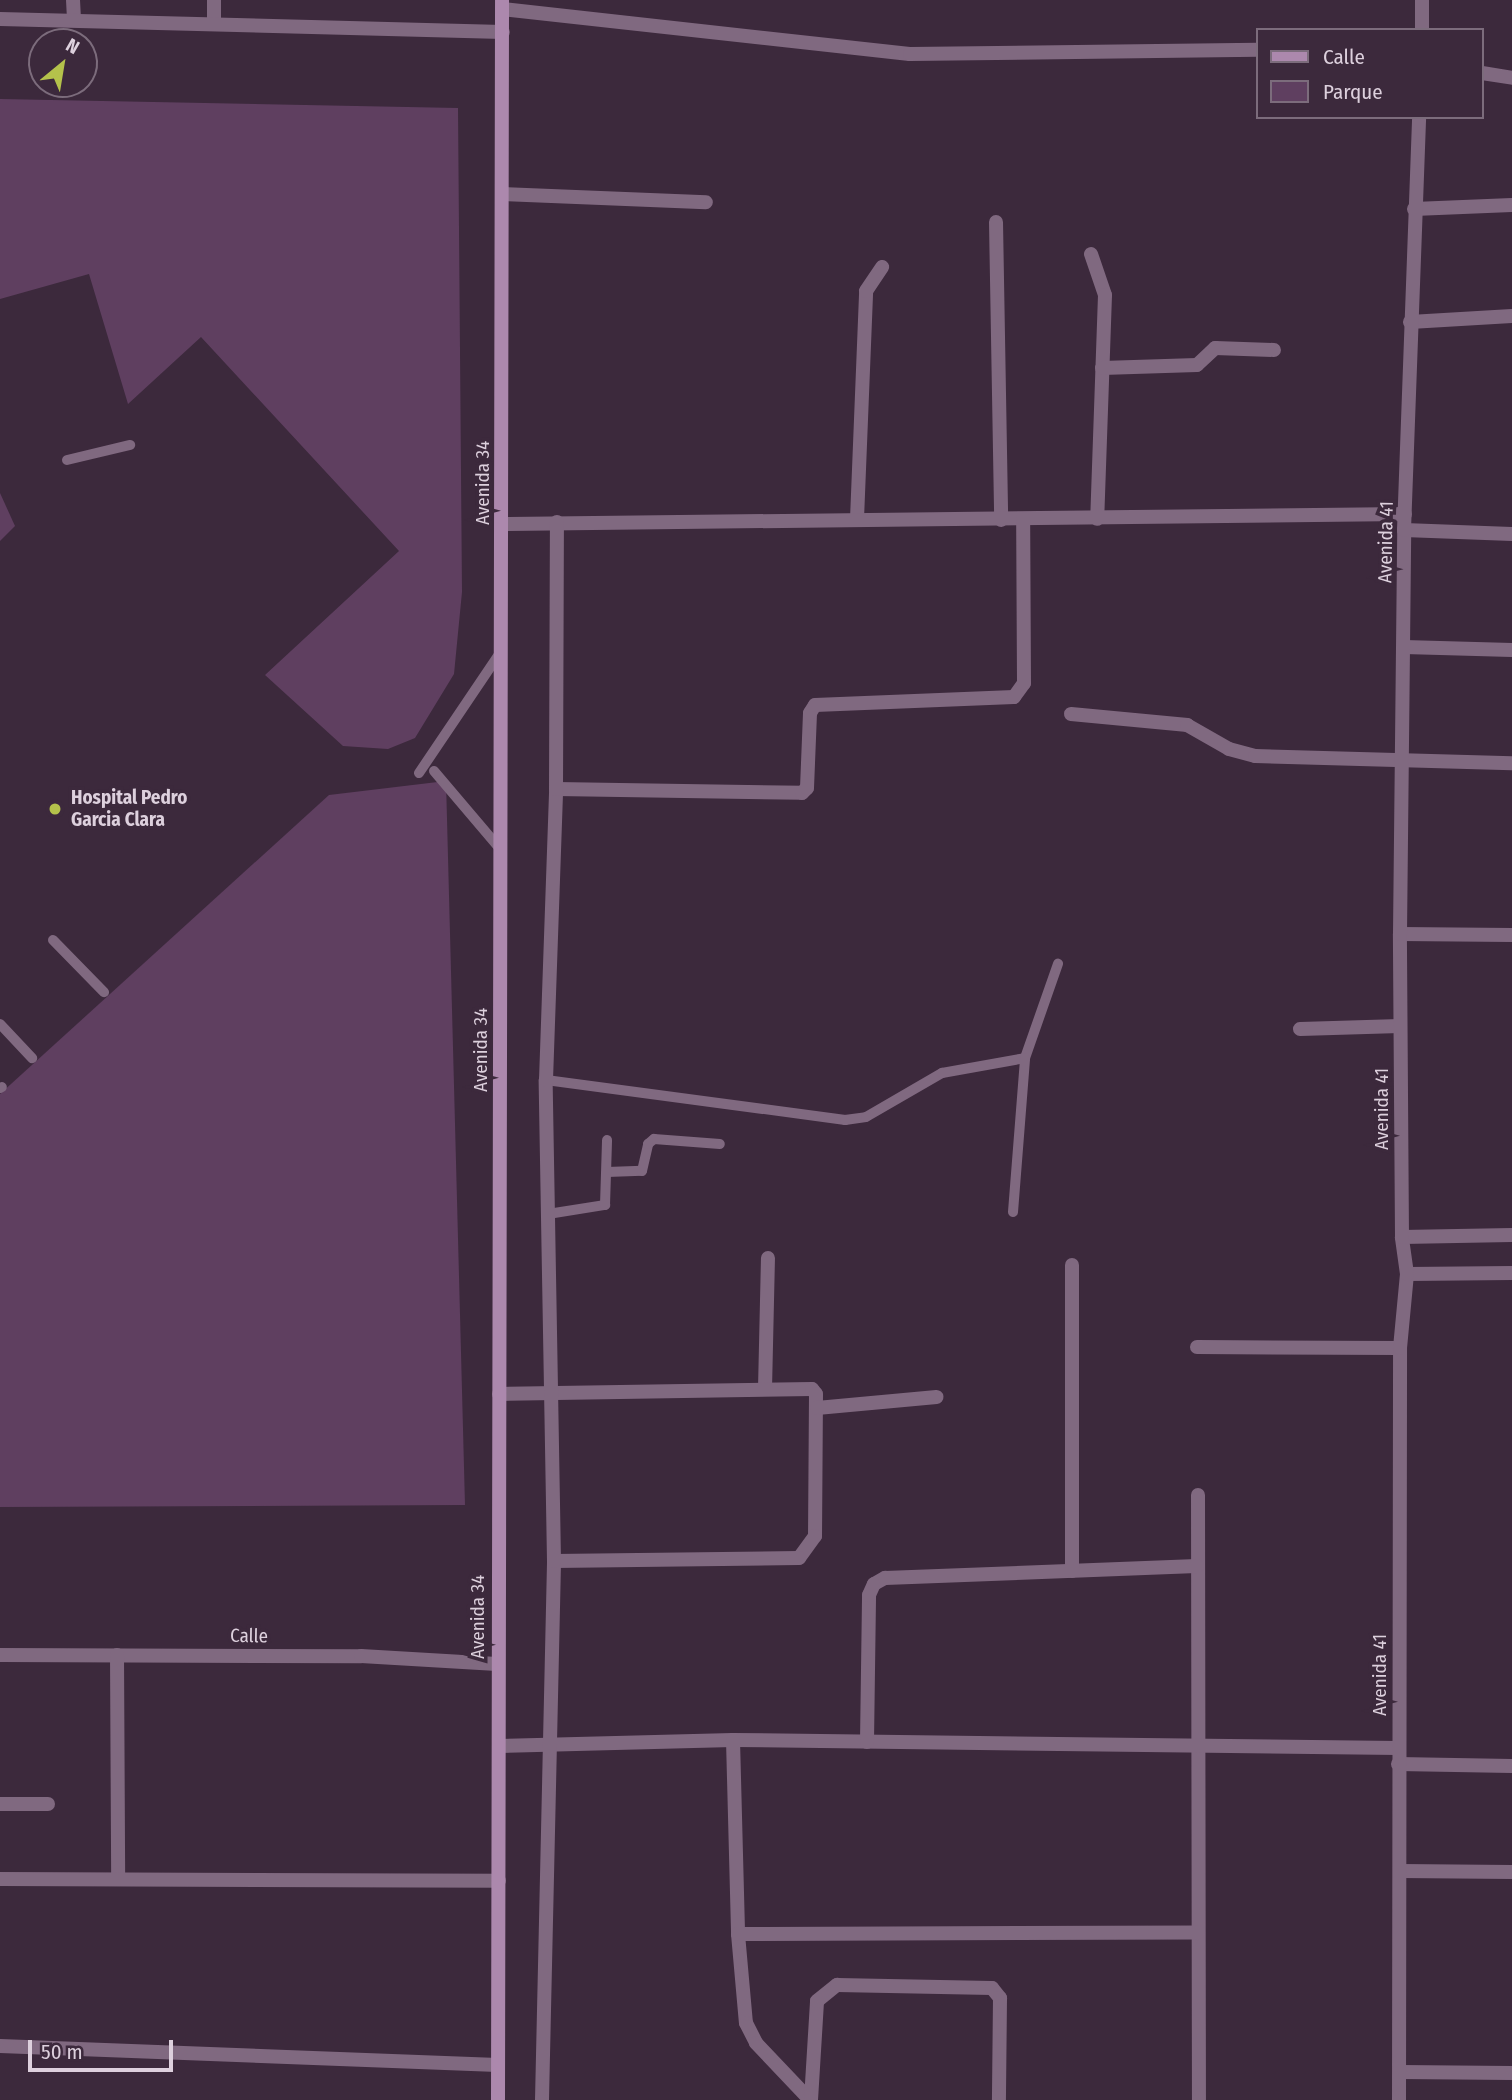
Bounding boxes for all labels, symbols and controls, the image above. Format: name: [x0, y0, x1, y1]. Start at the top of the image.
north arrow: [28, 28, 98, 98]
legend: [1256, 28, 1484, 119]
text: N: [62, 33, 83, 59]
text: Calle: [1323, 44, 1365, 70]
text: Parque: [1323, 79, 1383, 105]
street label: Avenida 34: [472, 441, 494, 525]
street label: Avenida 41: [1374, 501, 1398, 583]
place label: Hospital Pedro Garcia Clara: [71, 787, 187, 831]
marker: Hospital Pedro Garcia Clara: [45, 799, 65, 819]
street label: Avenida 34: [470, 1008, 492, 1092]
street label: Avenida 41: [1371, 1068, 1393, 1150]
street label: Avenida 34: [467, 1575, 489, 1659]
street label: Calle: [230, 1624, 268, 1648]
street label: Avenida 41: [1369, 1634, 1391, 1716]
scale bar: [32, 2026, 177, 2070]
text: 50 m: [41, 2039, 83, 2065]

